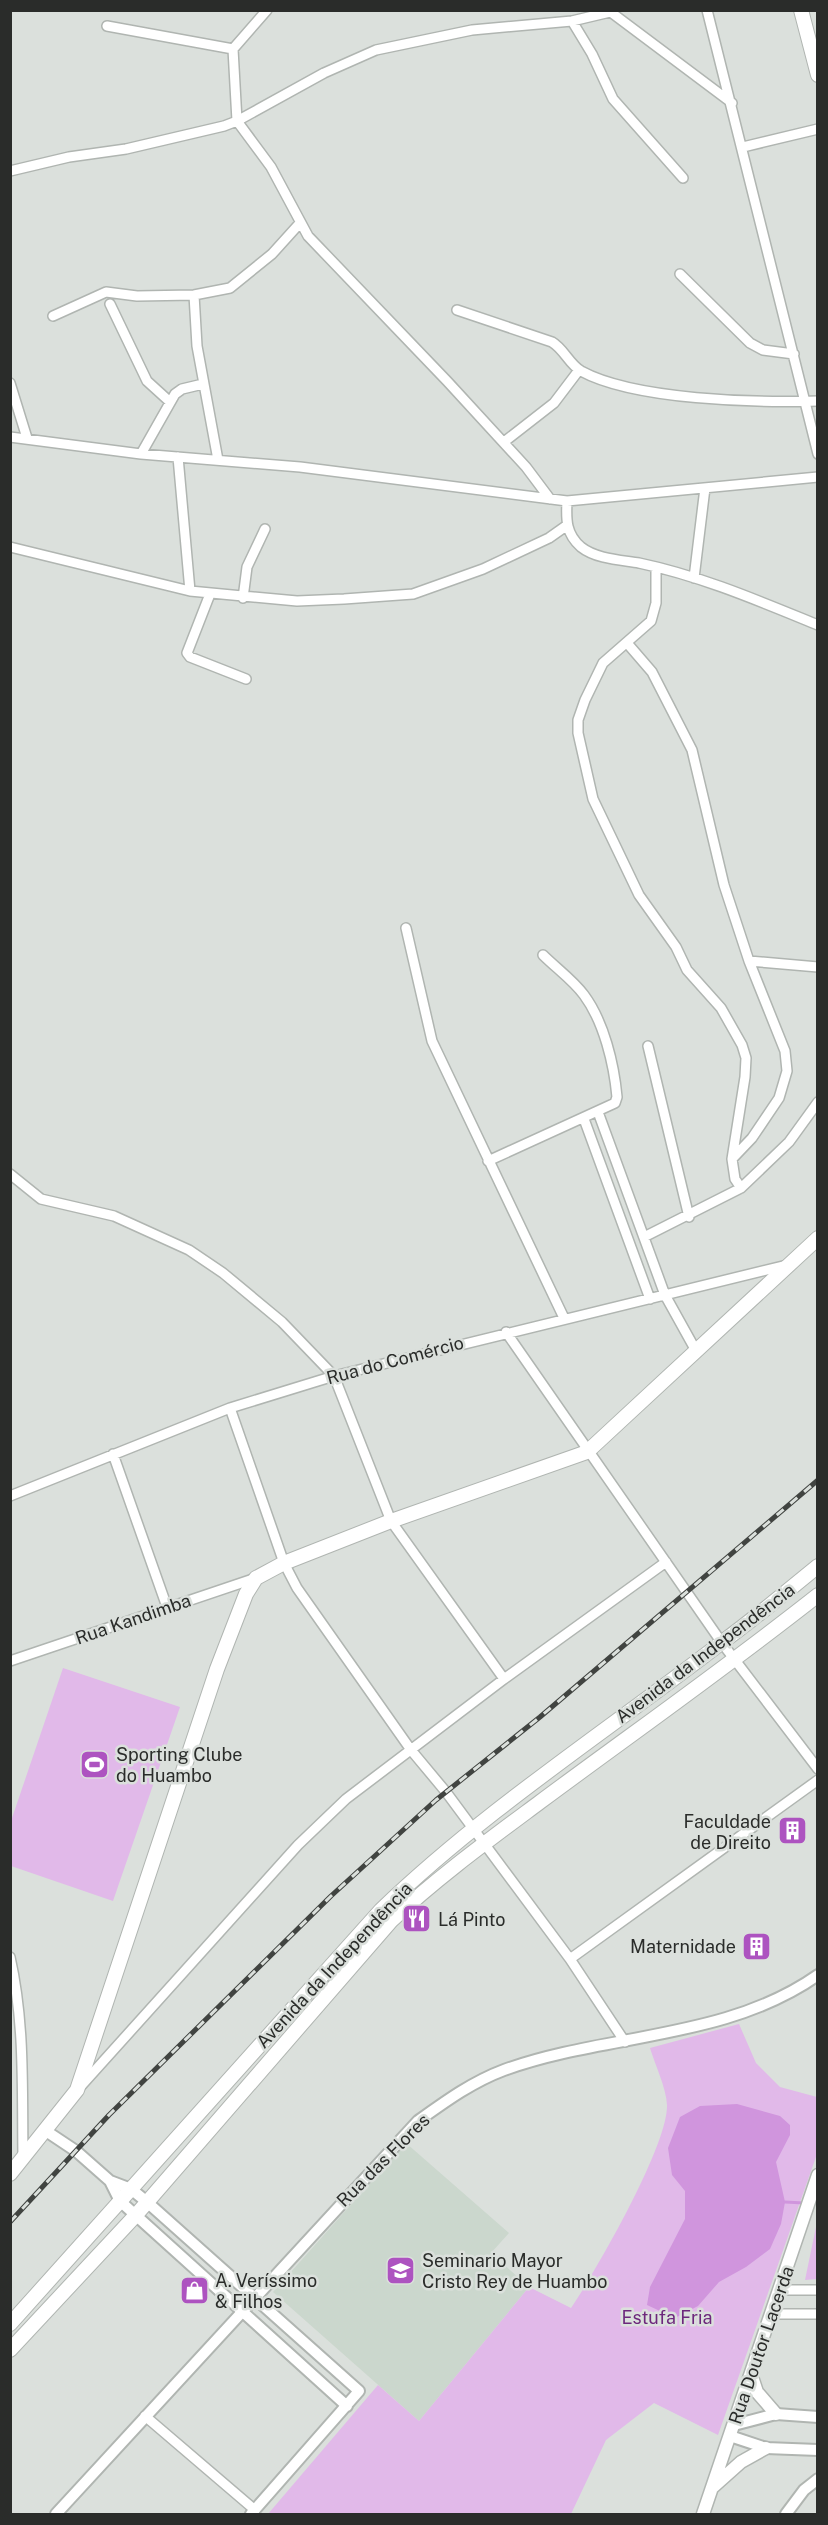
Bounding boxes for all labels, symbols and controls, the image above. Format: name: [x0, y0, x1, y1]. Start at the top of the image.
street label: Rua do Comércio: [324, 1332, 466, 1388]
street label: Avenida da Independência: [611, 1579, 799, 1727]
street label: Rua Kandimba: [72, 1589, 194, 1649]
place label: Sporting Clube do Huambo: [116, 1744, 242, 1786]
sports icon: Sporting Clube do Huambo: [79, 1748, 111, 1780]
place label: Faculdade de Direito: [684, 1811, 771, 1853]
building icon: Faculdade de Direito: [776, 1815, 808, 1847]
street label: Avenida da Independência: [252, 1878, 416, 2052]
restaurant icon: Lá Pinto: [401, 1903, 433, 1935]
place label: Lá Pinto: [438, 1909, 505, 1930]
building icon: Maternidade: [741, 1930, 773, 1962]
place label: Maternidade: [630, 1936, 736, 1957]
street label: Rua das Flores: [332, 2109, 434, 2211]
place label: Seminario Mayor Cristo Rey de Huambo: [422, 2250, 608, 2292]
school or university icon: Seminario Mayor Cristo Rey de Huambo: [385, 2254, 417, 2286]
street label: Rua Doutor Lacerda: [724, 2263, 798, 2427]
place label: A. Veríssimo & Filhos: [215, 2270, 317, 2312]
shop icon: A. Veríssimo & Filhos: [178, 2274, 210, 2306]
park label: Estufa Fria: [622, 2307, 712, 2328]

